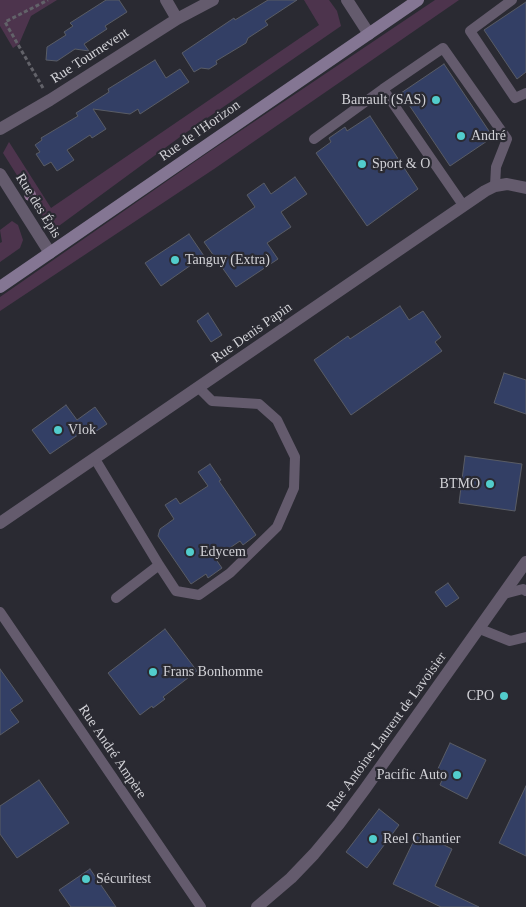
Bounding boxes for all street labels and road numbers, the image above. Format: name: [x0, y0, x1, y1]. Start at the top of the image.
street label: Rue Tournevent: [48, 25, 132, 87]
street label: Rue de l'Horizon: [156, 97, 244, 165]
street label: Rue des Épis: [12, 171, 64, 241]
street label: Rue Denis Papin: [209, 299, 295, 367]
street label: Rue Antoine-Laurent de Lavoisier: [324, 649, 450, 815]
street label: Rue André Ampère: [74, 702, 150, 802]

